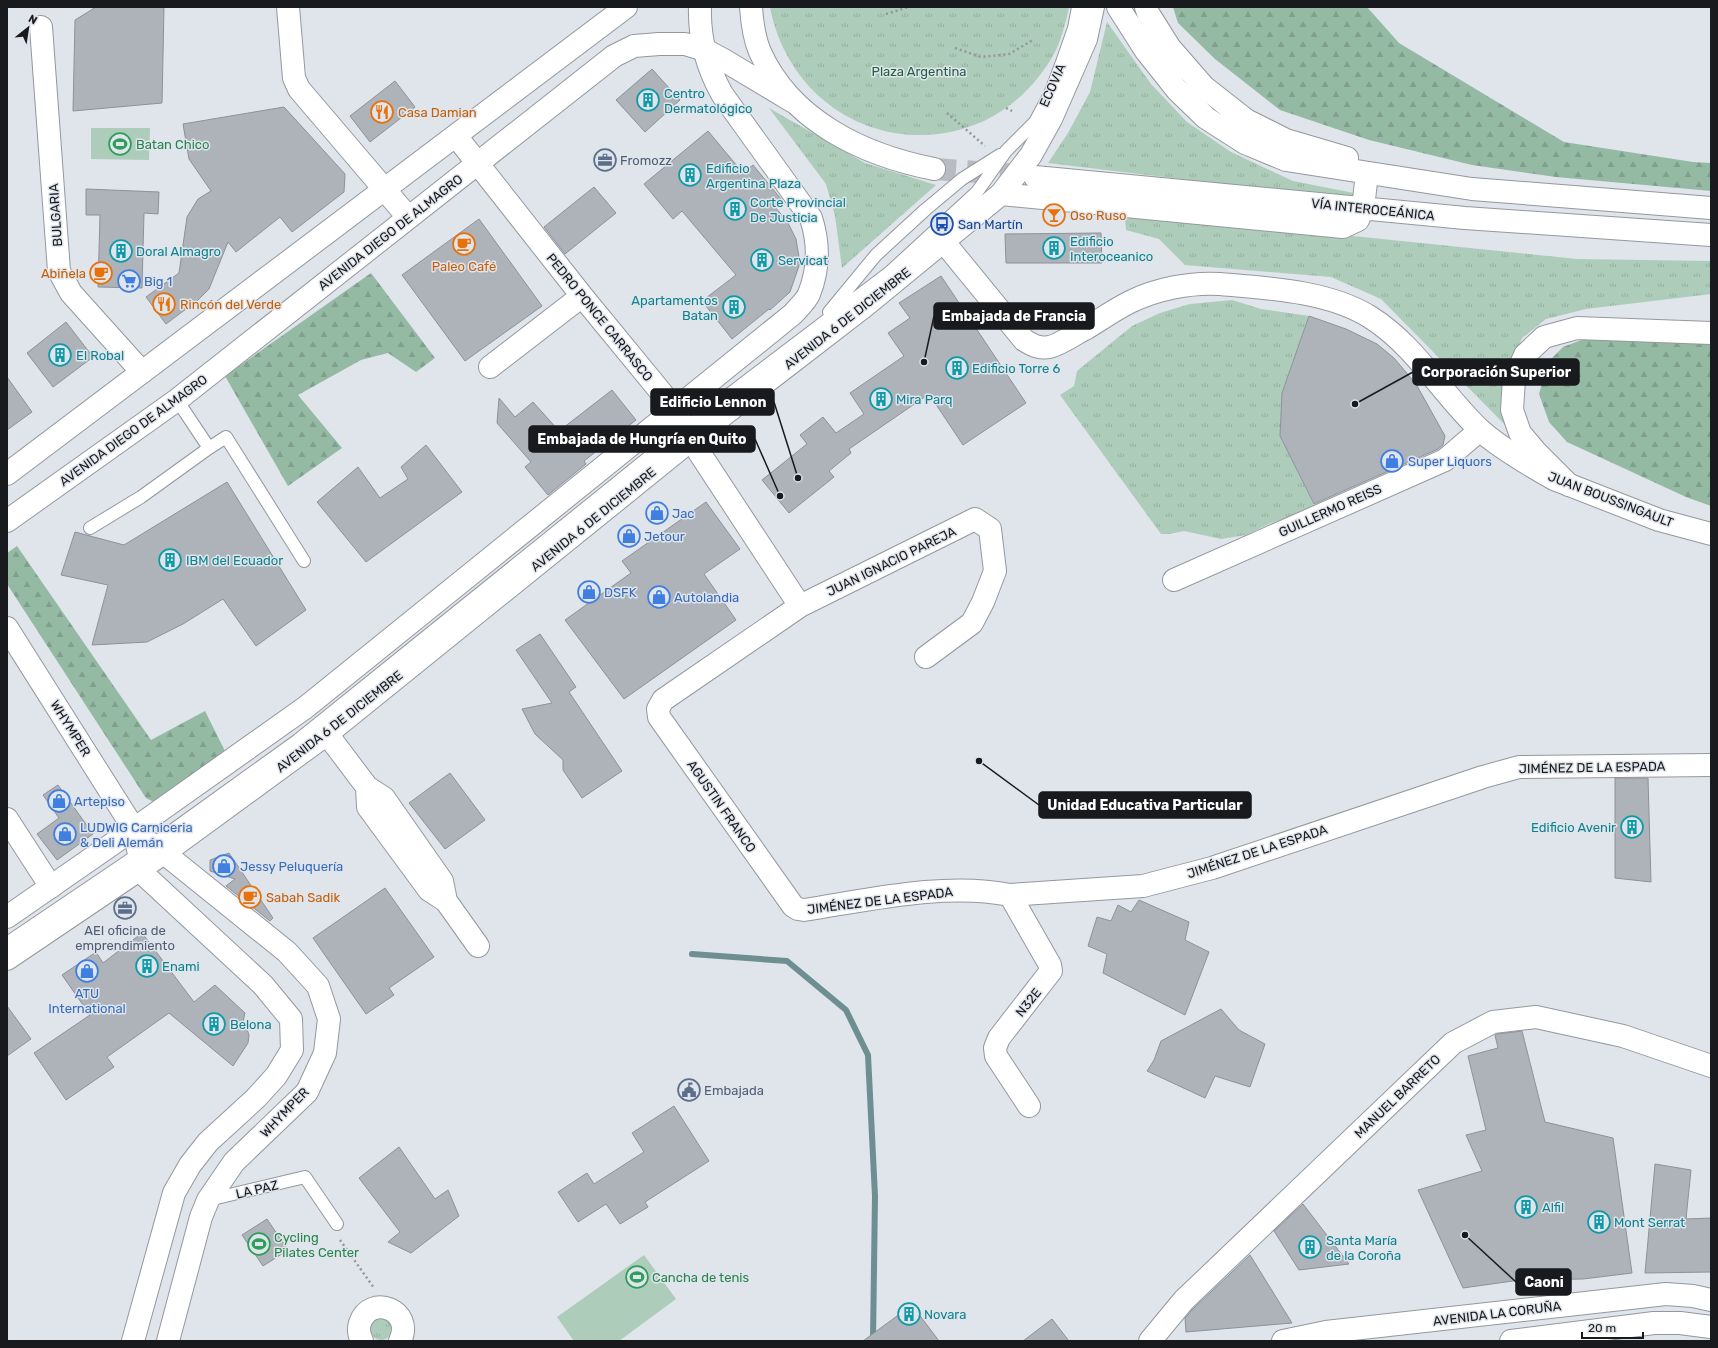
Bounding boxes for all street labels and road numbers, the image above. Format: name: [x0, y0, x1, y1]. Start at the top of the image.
street label: ECOVIA: [1036, 61, 1069, 109]
street label: AVENIDA DIEGO DE ALMAGRO: [315, 171, 466, 293]
street label: BULGARIA: [46, 183, 65, 247]
street label: VÍA INTEROCEÁNICA: [1310, 196, 1436, 223]
street label: PEDRO PONCE CARRASCO: [543, 250, 656, 384]
street label: AVENIDA 6 DE DICIEMBRE: [781, 264, 914, 372]
street label: AVENIDA DIEGO DE ALMAGRO: [56, 372, 210, 489]
street label: AVENIDA 6 DE DICIEMBRE: [528, 464, 659, 574]
street label: JUAN BOUSSINGAULT: [1546, 469, 1676, 530]
street label: GUILLERMO REISS: [1276, 481, 1384, 540]
street label: JUAN IGNACIO PAREJA: [824, 523, 959, 599]
street label: AVENIDA 6 DE DICIEMBRE: [273, 667, 406, 775]
street label: WHYMPER: [47, 698, 94, 759]
street label: AGUSTIN FRANCO: [684, 757, 759, 855]
street label: JIMÉNEZ DE LA ESPADA: [1518, 759, 1666, 776]
street label: JIMÉNEZ DE LA ESPADA: [1185, 822, 1330, 881]
street label: JIMÉNEZ DE LA ESPADA: [806, 884, 954, 917]
street label: N32E: [1012, 985, 1044, 1020]
street label: MANUEL BARRETO: [1351, 1051, 1444, 1141]
street label: WHYMPER: [257, 1084, 312, 1140]
street label: LA PAZ: [234, 1177, 280, 1202]
street label: AVENIDA LA CORUÑA: [1432, 1298, 1562, 1329]

